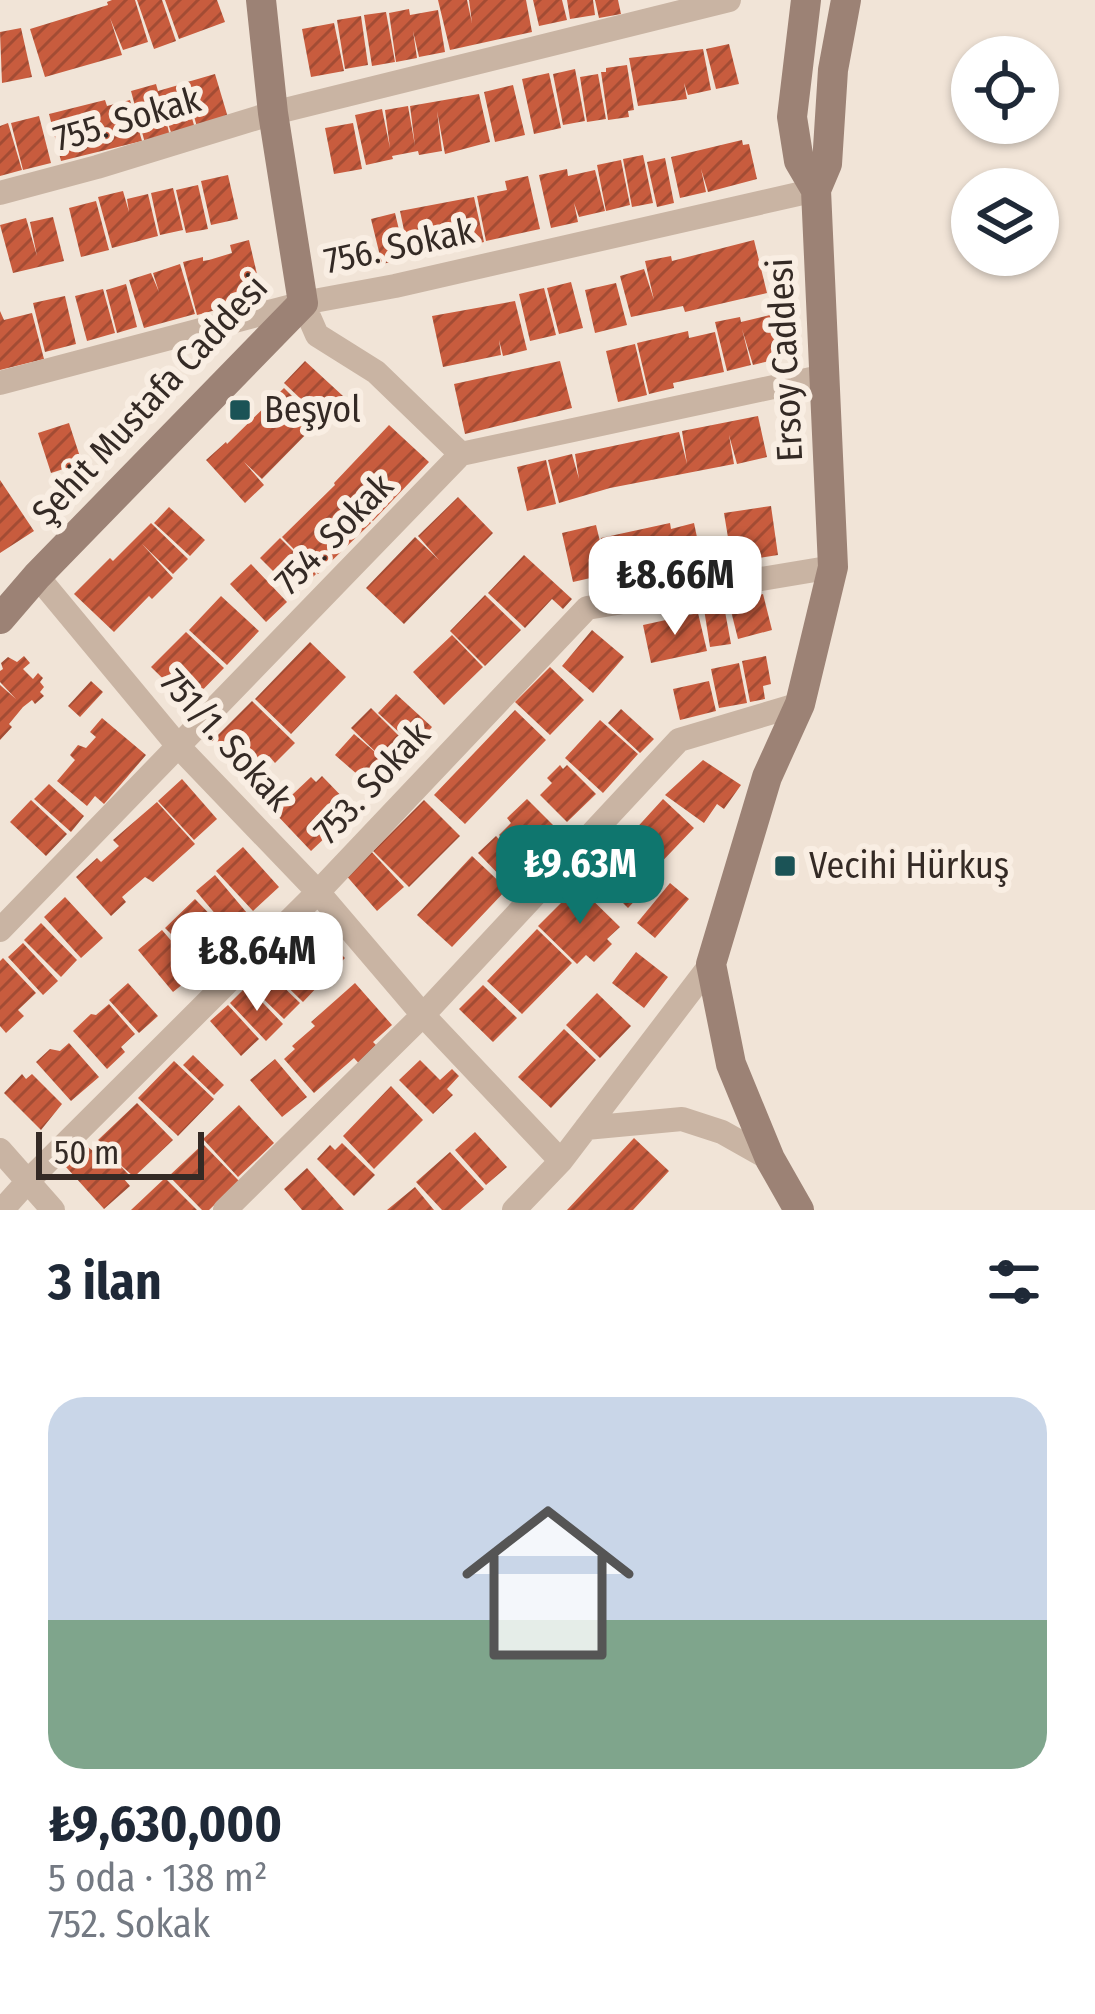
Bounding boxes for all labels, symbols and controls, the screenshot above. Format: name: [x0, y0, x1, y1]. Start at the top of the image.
map controls: [951, 36, 1059, 276]
button: locate: [951, 36, 1059, 144]
street label: 755. Sokak: [49, 77, 206, 161]
button: layers: [951, 168, 1059, 276]
street label: 756. Sokak: [320, 209, 478, 283]
street label: Ersoy Caddesi: [758, 257, 812, 463]
street label: Şehit Mustafa Caddesi: [23, 266, 277, 534]
place label: Beşyol: [264, 388, 361, 432]
marker: Beşyol: [227, 397, 253, 423]
street label: 754. Sokak: [266, 464, 403, 604]
pin: ₺8.66M: [577, 536, 773, 638]
text: ₺8.66M: [616, 552, 734, 598]
street label: 751/1. Sokak: [151, 660, 301, 820]
street label: 753. Sokak: [305, 713, 439, 853]
pin: ₺9.63M: [482, 825, 678, 927]
text: ₺9.63M: [523, 841, 637, 887]
place label: Vecihi Hürkuş: [809, 844, 1009, 888]
marker: Vecihi Hürkuş: [772, 853, 798, 879]
pin: ₺8.64M: [159, 912, 355, 1014]
text: ₺8.64M: [198, 928, 316, 974]
scale bar: [36, 1126, 204, 1179]
text: 50 m: [54, 1133, 119, 1173]
icon: filters: [981, 1249, 1047, 1315]
text: 3 ilan: [48, 1251, 162, 1313]
icon: home: [440, 1475, 656, 1691]
text: ₺9,630,000: [48, 1793, 282, 1855]
text: 5 oda · 138 m²: [48, 1855, 268, 1901]
text: 752. Sokak: [48, 1901, 210, 1947]

